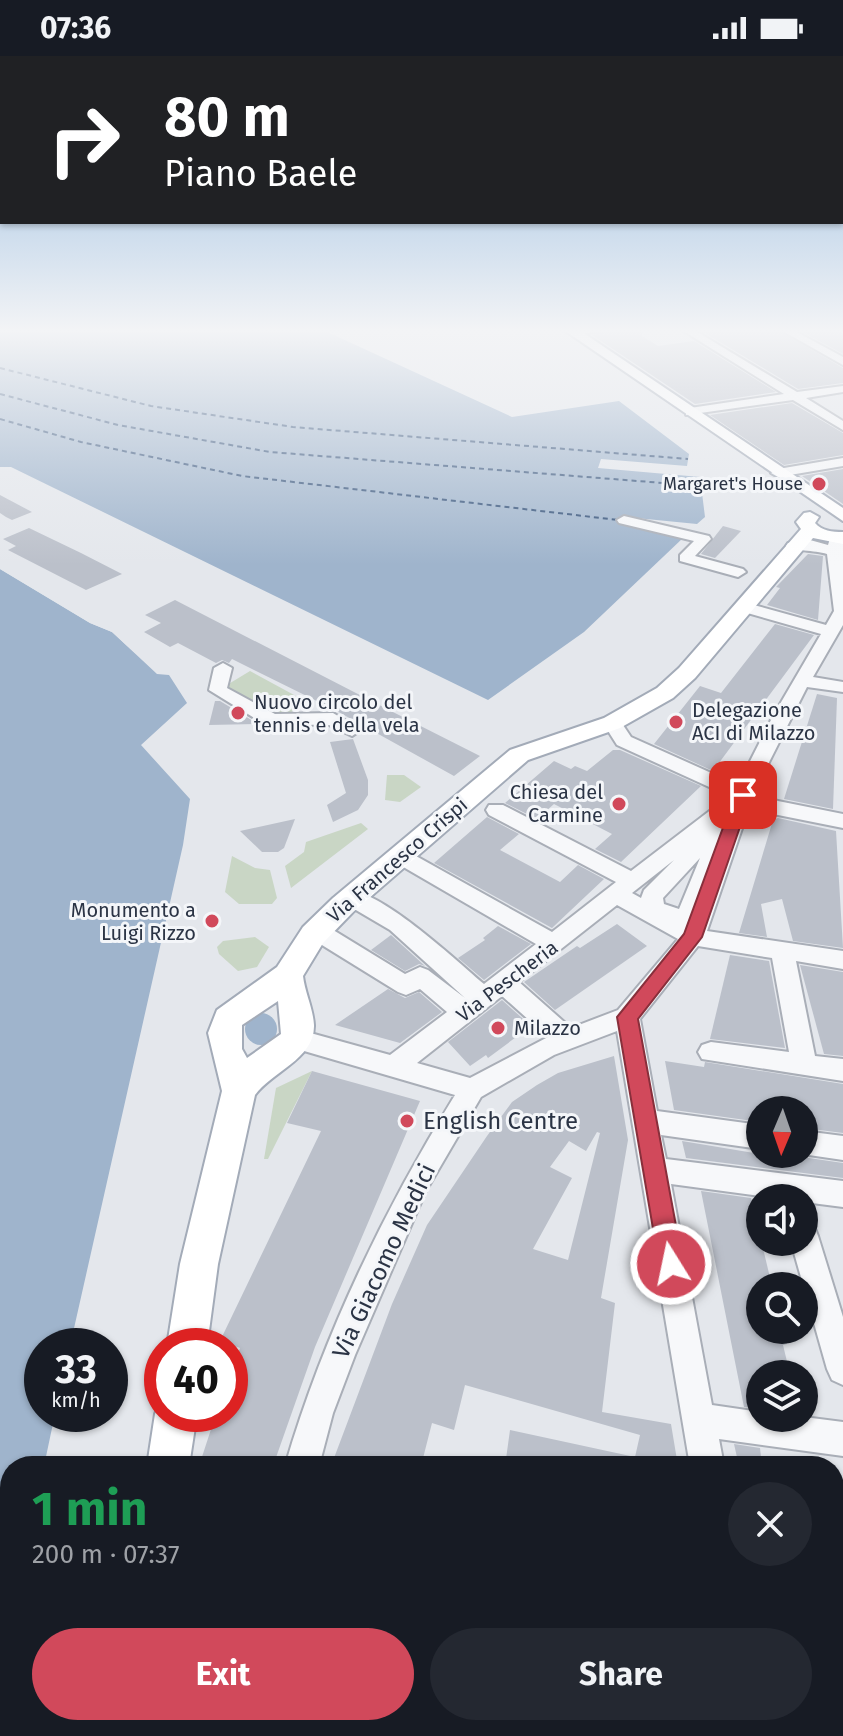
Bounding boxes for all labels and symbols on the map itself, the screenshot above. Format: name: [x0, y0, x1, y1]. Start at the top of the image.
place label: Margaret's House: [663, 473, 803, 495]
marker: Margaret's House: [810, 475, 828, 493]
place label: Nuovo circolo del tennis e della vela: [254, 690, 420, 737]
place label: Delegazione ACI di Milazzo: [692, 698, 815, 745]
marker: Nuovo circolo del tennis e della vela: [229, 704, 247, 722]
marker: Delegazione ACI di Milazzo: [667, 713, 685, 731]
pin: [709, 761, 777, 829]
place label: Chiesa del Carmine: [510, 780, 603, 827]
street label: Via Francesco Crispi: [322, 792, 472, 928]
marker: Chiesa del Carmine: [610, 795, 628, 813]
place label: Monumento a Luigi Rizzo: [71, 898, 196, 945]
marker: Monumento a Luigi Rizzo: [203, 912, 221, 930]
street label: Via Pescheria: [452, 935, 562, 1027]
place label: Milazzo: [514, 1016, 581, 1040]
marker: Milazzo: [489, 1019, 507, 1037]
north arrow: [746, 1096, 818, 1168]
place label: English Centre: [423, 1107, 578, 1135]
marker: English Centre: [398, 1112, 416, 1130]
street label: Via Giacomo Medici: [327, 1159, 441, 1363]
position arrow: [629, 1222, 713, 1306]
speed limit sign: 40: [144, 1328, 248, 1432]

